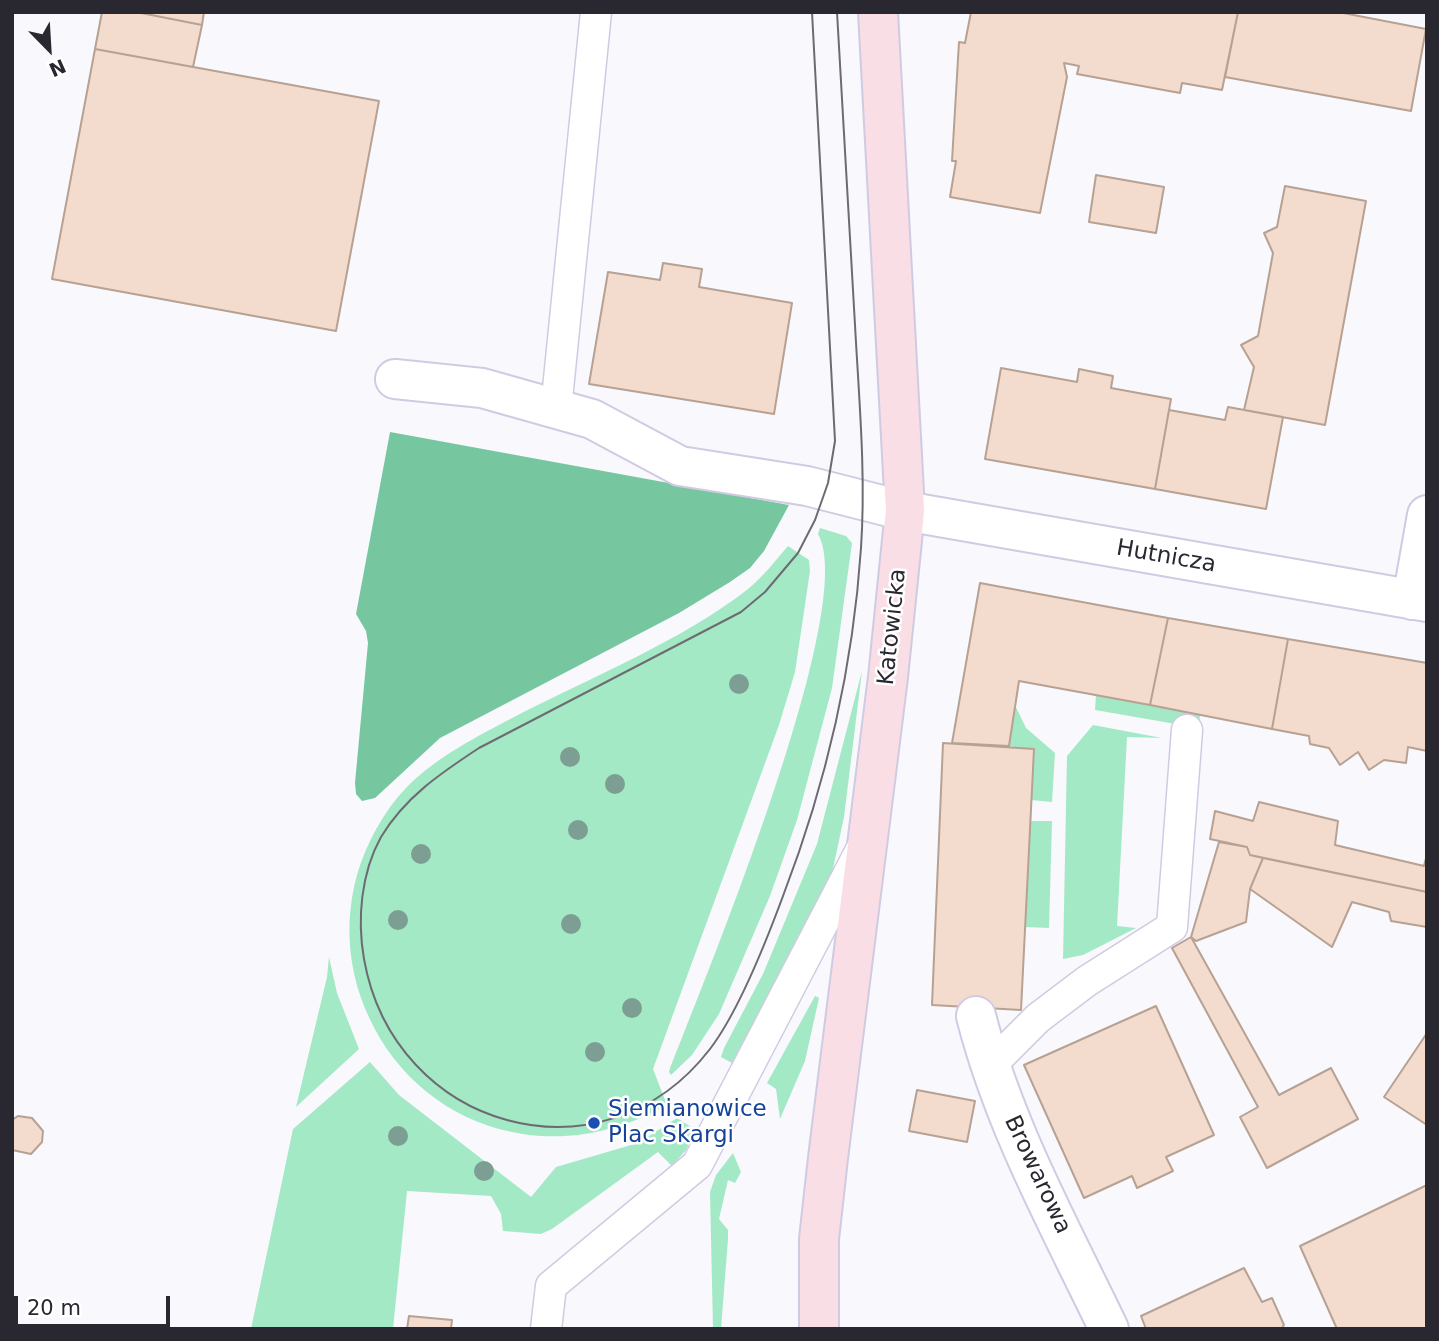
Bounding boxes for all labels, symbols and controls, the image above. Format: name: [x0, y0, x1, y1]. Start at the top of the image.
north arrow: [14, 14, 84, 84]
text: N: [46, 55, 69, 81]
street label: Hutnicza: [1114, 535, 1218, 579]
street label: Katowicka: [873, 568, 913, 686]
place label: Siemianowice Plac Skargi: [608, 1096, 767, 1150]
street label: Browarowa: [998, 1111, 1076, 1239]
marker: Siemianowice Plac Skargi: [586, 1115, 602, 1131]
scale bar: [18, 1282, 173, 1326]
text: 20 m: [27, 1296, 81, 1320]

